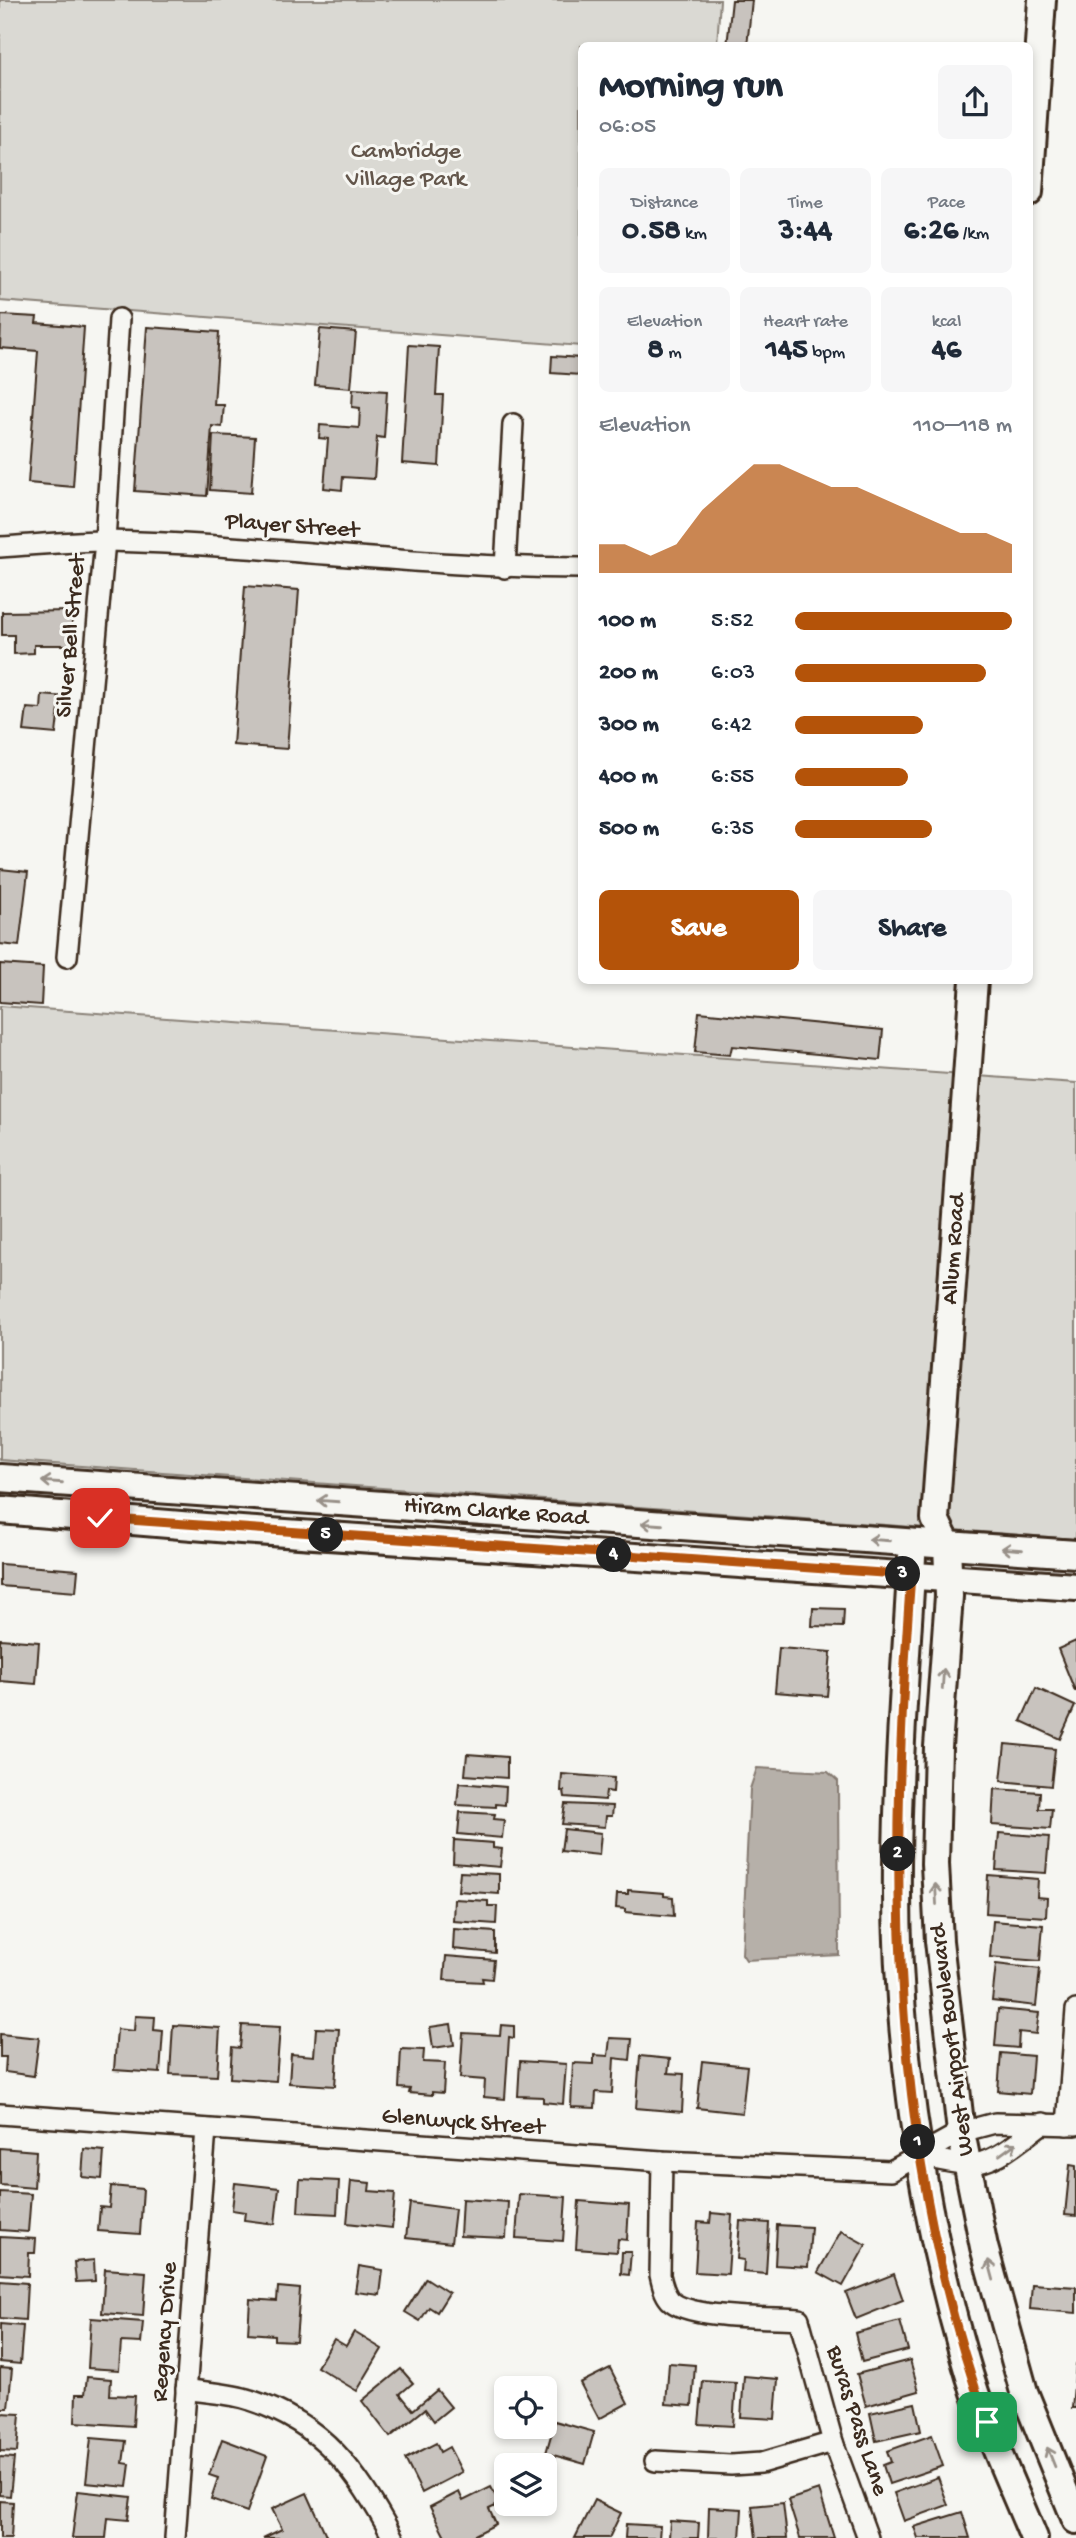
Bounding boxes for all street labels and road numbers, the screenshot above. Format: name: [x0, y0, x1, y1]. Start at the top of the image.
street label: Player Street: [223, 508, 362, 546]
street label: Silver Bell Street: [50, 551, 94, 719]
street label: Allum Road: [937, 1191, 973, 1305]
street label: Hiram Clarke Road: [403, 1492, 591, 1534]
street label: West Airport Boulevard: [924, 1921, 982, 2158]
street label: Glenwyck Street: [381, 2103, 548, 2143]
street label: Regency Drive: [147, 2260, 185, 2403]
street label: Buras Pass Lane: [818, 2342, 894, 2500]

